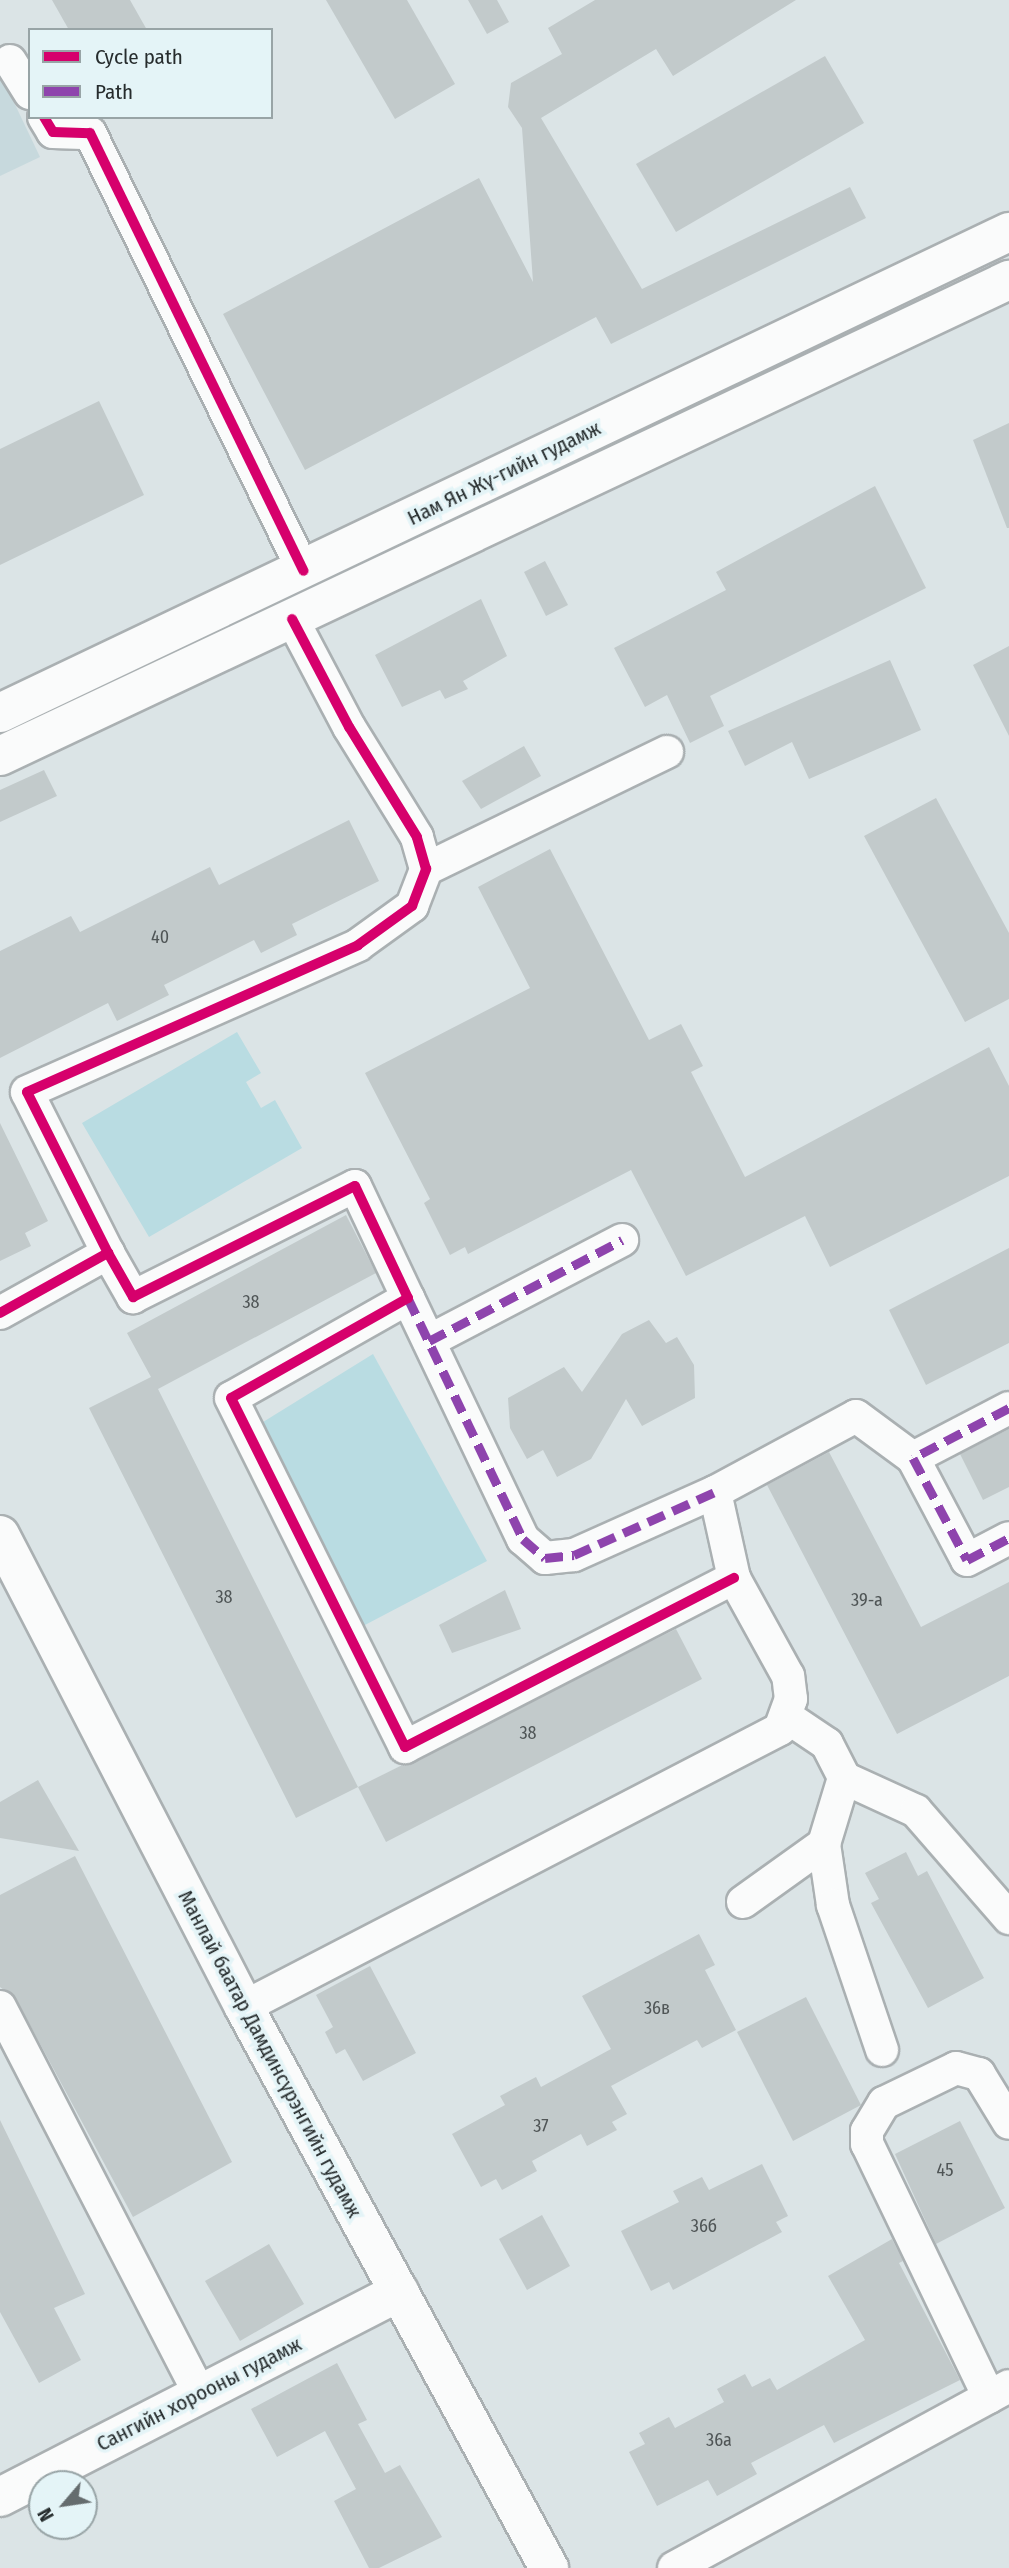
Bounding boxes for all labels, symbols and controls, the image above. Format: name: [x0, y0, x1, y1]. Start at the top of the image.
legend: [28, 28, 273, 119]
text: Cycle path: [95, 44, 183, 70]
text: Path: [95, 79, 133, 105]
street label: Нам Ян Жү-гийн гудамж: [403, 415, 605, 531]
house number: 40: [151, 926, 169, 948]
house number: 38: [242, 1291, 260, 1313]
house number: 38: [215, 1586, 233, 1608]
house number: 39-а: [851, 1589, 883, 1611]
house number: 38: [519, 1722, 537, 1744]
street label: Манлай баатар Дамдинсүрэнгийн гудамж: [173, 1886, 367, 2222]
house number: 36в: [644, 1997, 670, 2019]
house number: 37: [533, 2115, 549, 2137]
house number: 45: [937, 2159, 953, 2181]
house number: 36б: [691, 2215, 717, 2237]
street label: Сангийн хорооны гудамж: [92, 2331, 306, 2457]
house number: 36а: [706, 2429, 732, 2451]
north arrow: [28, 2470, 98, 2540]
text: N: [33, 2504, 59, 2525]

